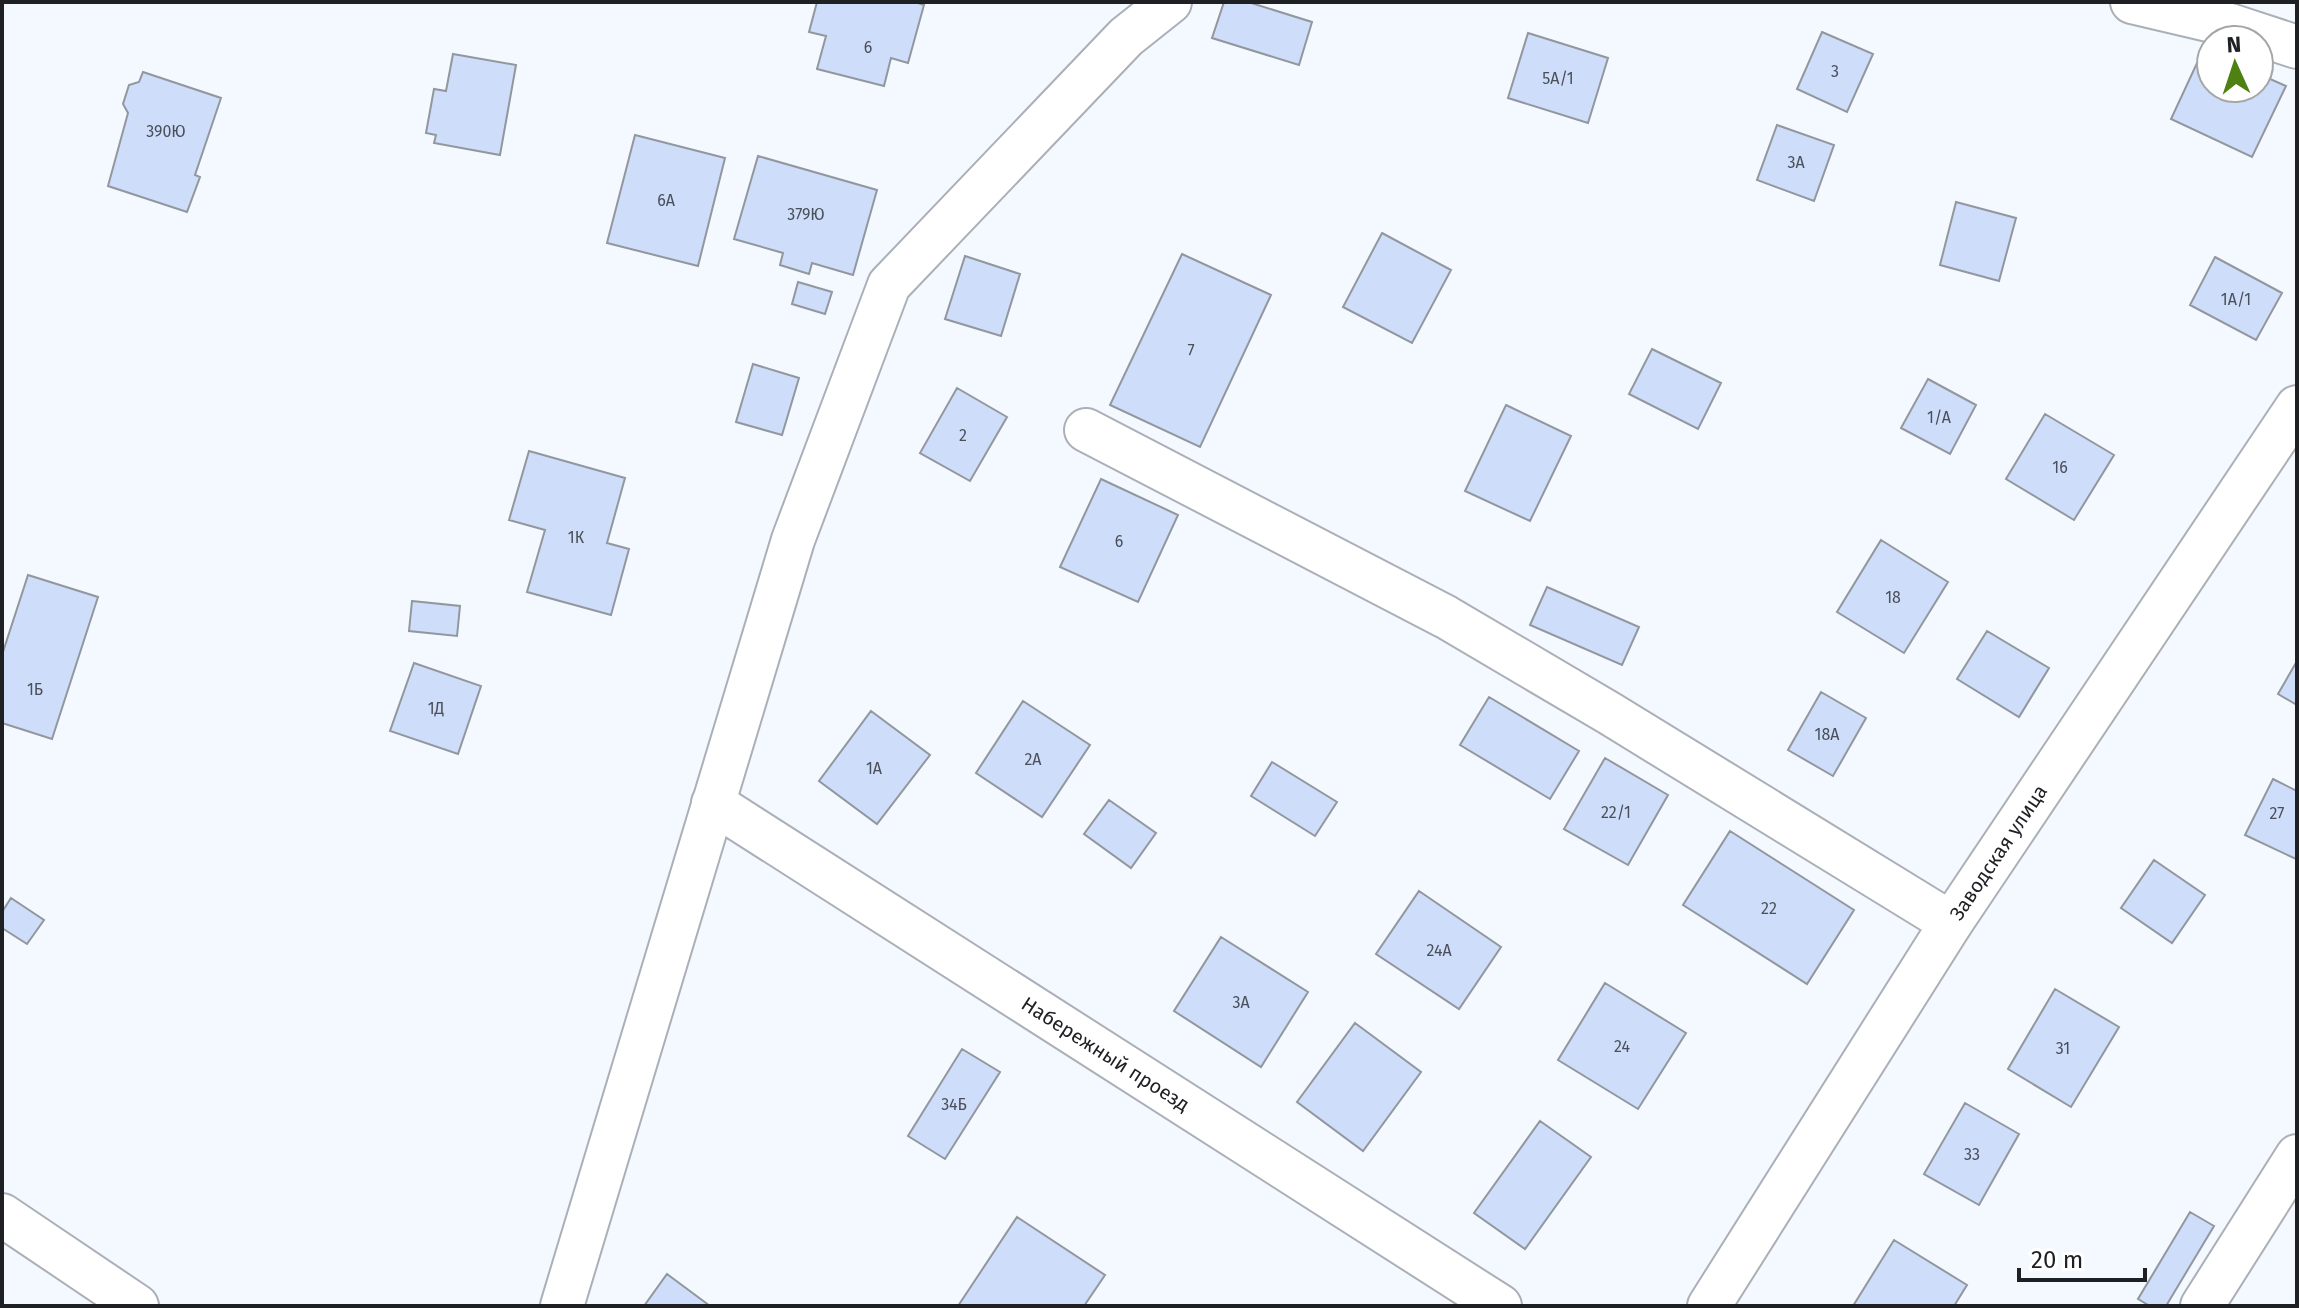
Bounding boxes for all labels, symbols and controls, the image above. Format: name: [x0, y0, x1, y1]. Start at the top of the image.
north arrow: [2195, 24, 2275, 104]
text: N: [2226, 31, 2242, 58]
house number: 6: [864, 38, 872, 57]
house number: 3: [1831, 62, 1839, 81]
house number: 5А/1: [1542, 69, 1574, 88]
house number: 390Ю: [146, 122, 186, 141]
house number: 3А: [1787, 153, 1805, 172]
house number: 6А: [657, 191, 676, 210]
house number: 379Ю: [787, 205, 825, 224]
house number: 1А/1: [2221, 290, 2251, 309]
house number: 7: [1187, 341, 1195, 360]
house number: 1/А: [1927, 408, 1952, 427]
house number: 2: [959, 426, 967, 445]
house number: 16: [2052, 458, 2068, 477]
house number: 1К: [568, 528, 585, 547]
house number: 6: [1115, 532, 1123, 551]
house number: 18: [1885, 588, 1901, 607]
house number: 1Б: [27, 680, 43, 699]
house number: 1Д: [428, 699, 445, 718]
house number: 18А: [1815, 725, 1840, 744]
house number: 2А: [1024, 750, 1042, 769]
house number: 1А: [866, 759, 883, 778]
street label: Заводская улица: [1944, 780, 2052, 925]
house number: 22/1: [1601, 803, 1631, 822]
house number: 27: [2270, 804, 2284, 823]
house number: 22: [1761, 899, 1777, 918]
house number: 24А: [1426, 941, 1452, 960]
street label: Набережный проезд: [1017, 991, 1194, 1116]
house number: 3А: [1232, 993, 1250, 1012]
house number: 24: [1614, 1037, 1630, 1056]
house number: 31: [2056, 1039, 2070, 1058]
house number: 34Б: [941, 1095, 967, 1114]
house number: 33: [1964, 1145, 1980, 1164]
scale bar: [2019, 1232, 2145, 1282]
text: 20 m: [2031, 1246, 2083, 1274]

